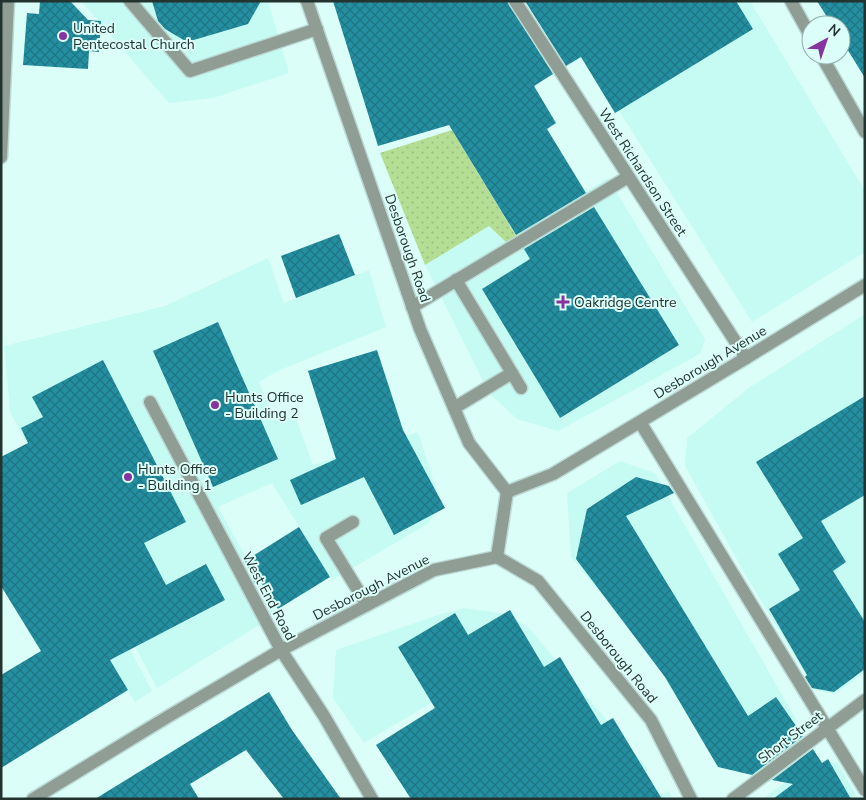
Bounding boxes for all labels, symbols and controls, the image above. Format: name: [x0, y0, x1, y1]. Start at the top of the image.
north arrow: [801, 15, 851, 65]
place label: United Pentecostal Church: [73, 19, 195, 54]
text: N: [824, 20, 844, 41]
marker: United Pentecostal Church: [57, 30, 69, 42]
street label: West Richardson Street: [594, 105, 691, 240]
street label: Desborough Road: [380, 191, 435, 305]
place label: Oakridge Centre: [574, 293, 676, 312]
marker: Oakridge Centre: [556, 295, 570, 309]
street label: Desborough Avenue: [650, 321, 770, 404]
place label: Hunts Office - Building 2: [225, 388, 303, 423]
marker: Hunts Office - Building 2: [209, 399, 221, 411]
place label: Hunts Office - Building 1: [138, 460, 216, 495]
marker: Hunts Office - Building 1: [122, 471, 134, 483]
street label: West End Road: [237, 549, 300, 644]
street label: Desborough Avenue: [310, 550, 433, 625]
street label: Desborough Road: [576, 607, 662, 707]
street label: Short Street: [754, 707, 827, 768]

